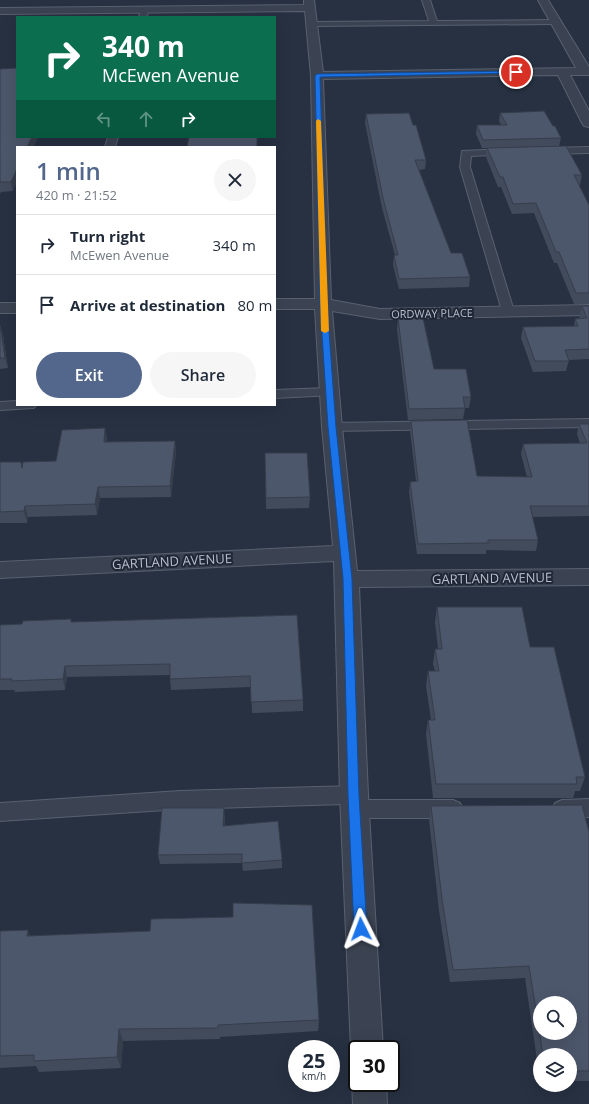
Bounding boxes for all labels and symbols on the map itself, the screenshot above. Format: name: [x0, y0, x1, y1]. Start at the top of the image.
pin: [499, 55, 533, 89]
street label: ORDWAY PLACE: [391, 305, 473, 321]
street label: GARTLAND AVENUE: [112, 549, 232, 573]
street label: GARTLAND AVENUE: [432, 568, 552, 588]
position arrow: [340, 908, 382, 950]
speed limit sign: 30: [348, 1040, 400, 1092]

